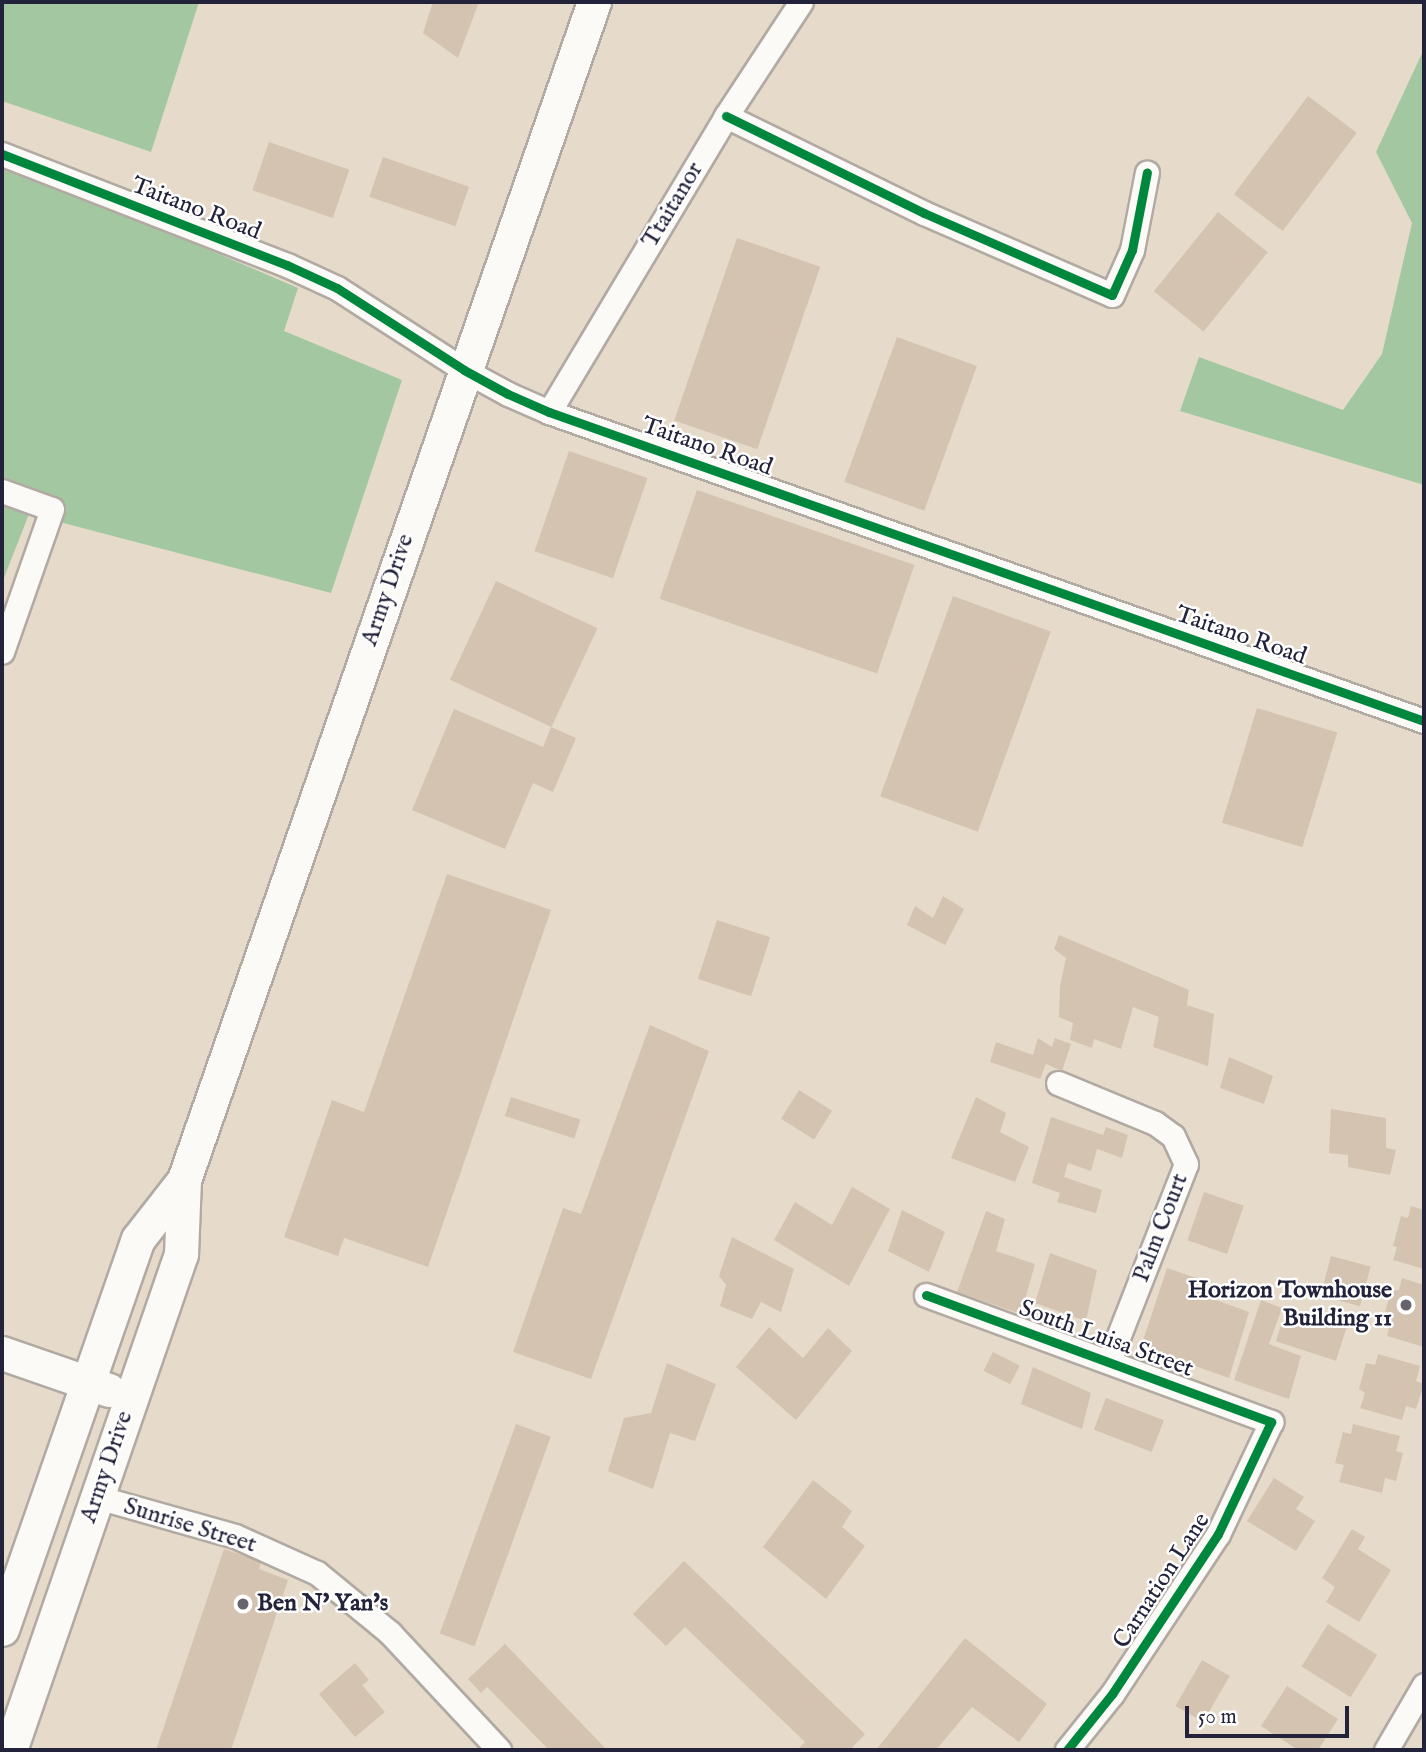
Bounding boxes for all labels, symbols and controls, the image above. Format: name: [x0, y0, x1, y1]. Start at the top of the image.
street label: Ttaitanor: [636, 157, 710, 253]
street label: Taitano Road: [127, 171, 265, 247]
street label: Taitano Road: [638, 411, 776, 483]
street label: Army Drive: [355, 530, 421, 650]
street label: Taitano Road: [1172, 600, 1310, 672]
street label: Palm Court: [1127, 1170, 1195, 1286]
place label: Horizon Townhouse Building 11: [1188, 1277, 1392, 1333]
street label: South Luisa Street: [1015, 1294, 1197, 1384]
marker: Horizon Townhouse Building 11: [1398, 1297, 1414, 1313]
street label: Army Drive: [74, 1407, 140, 1527]
street label: Sunrise Street: [120, 1492, 260, 1560]
street label: Carnation Lane: [1107, 1508, 1217, 1654]
place label: Ben N' Yan's: [257, 1590, 388, 1618]
marker: Ben N' Yan's: [235, 1596, 251, 1612]
scale bar: [1188, 1692, 1352, 1736]
text: 50 m: [1198, 1704, 1237, 1731]

